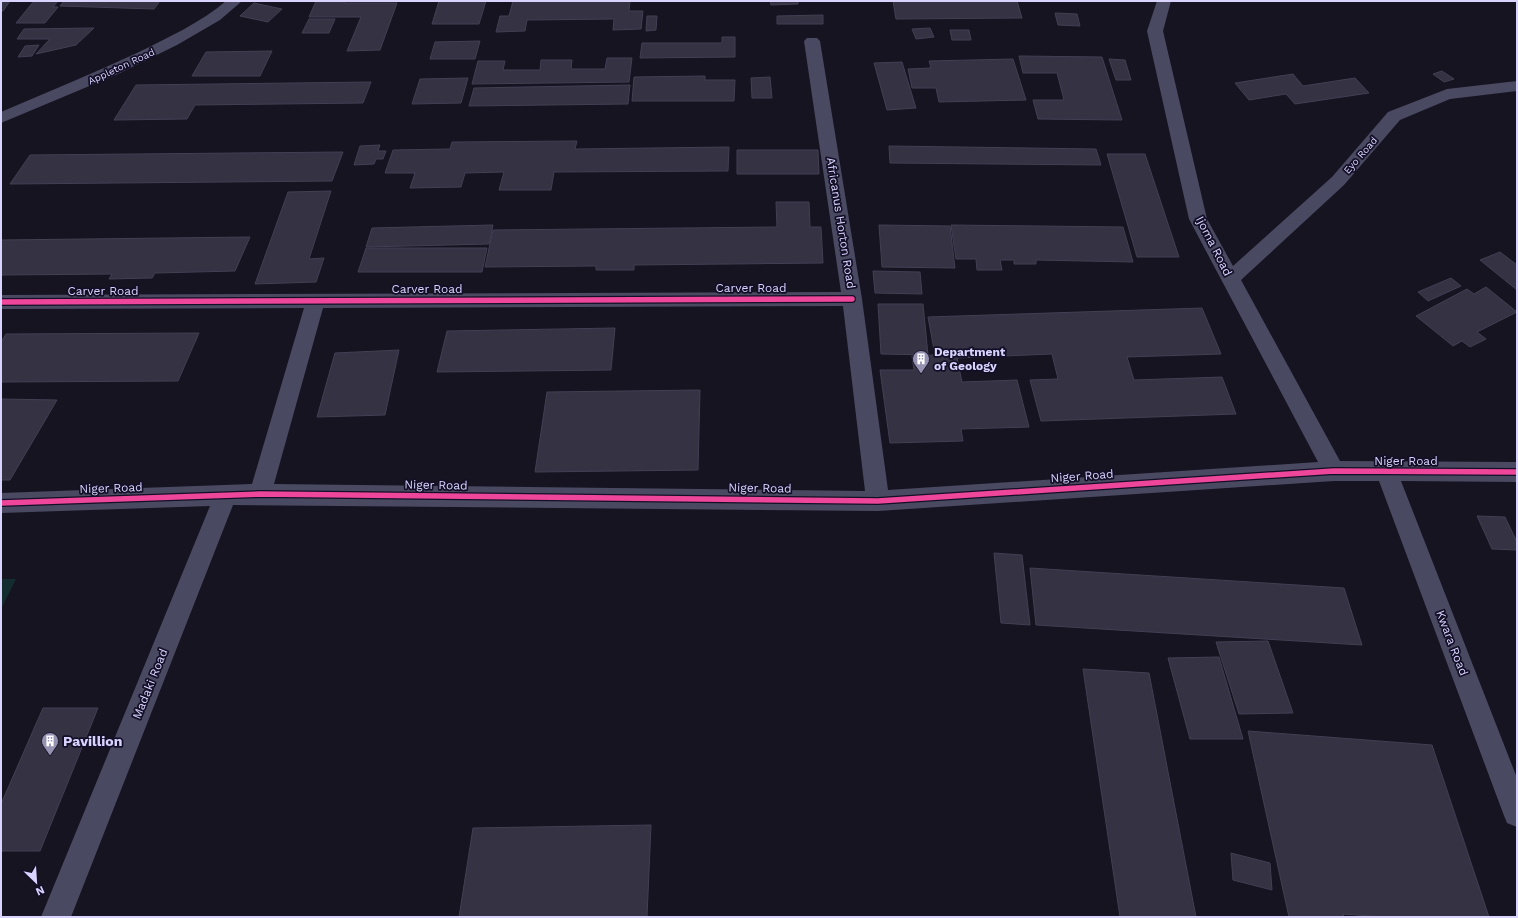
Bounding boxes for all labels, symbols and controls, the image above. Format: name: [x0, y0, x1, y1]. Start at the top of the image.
street label: Appleton Road: [86, 46, 156, 87]
street label: Eyo Road: [1341, 135, 1379, 176]
street label: Africanus Horton Road: [824, 156, 858, 290]
street label: Ijoma Road: [1193, 214, 1235, 278]
street label: Carver Road: [715, 281, 787, 295]
street label: Carver Road: [391, 282, 463, 296]
street label: Carver Road: [67, 284, 139, 298]
place label: Department of Geology: [934, 345, 1006, 373]
building icon: Department of Geology: [911, 349, 931, 374]
street label: Niger Road: [1374, 454, 1438, 468]
street label: Niger Road: [1050, 467, 1114, 485]
street label: Niger Road: [404, 477, 468, 493]
street label: Niger Road: [79, 480, 143, 496]
street label: Niger Road: [728, 480, 792, 496]
street label: Kwara Road: [1433, 608, 1471, 678]
street label: Madaki Road: [130, 647, 170, 721]
building icon: Pavillion: [40, 731, 60, 756]
place label: Pavillion: [63, 733, 122, 749]
north arrow: [16, 862, 56, 902]
text: N: [34, 883, 46, 898]

